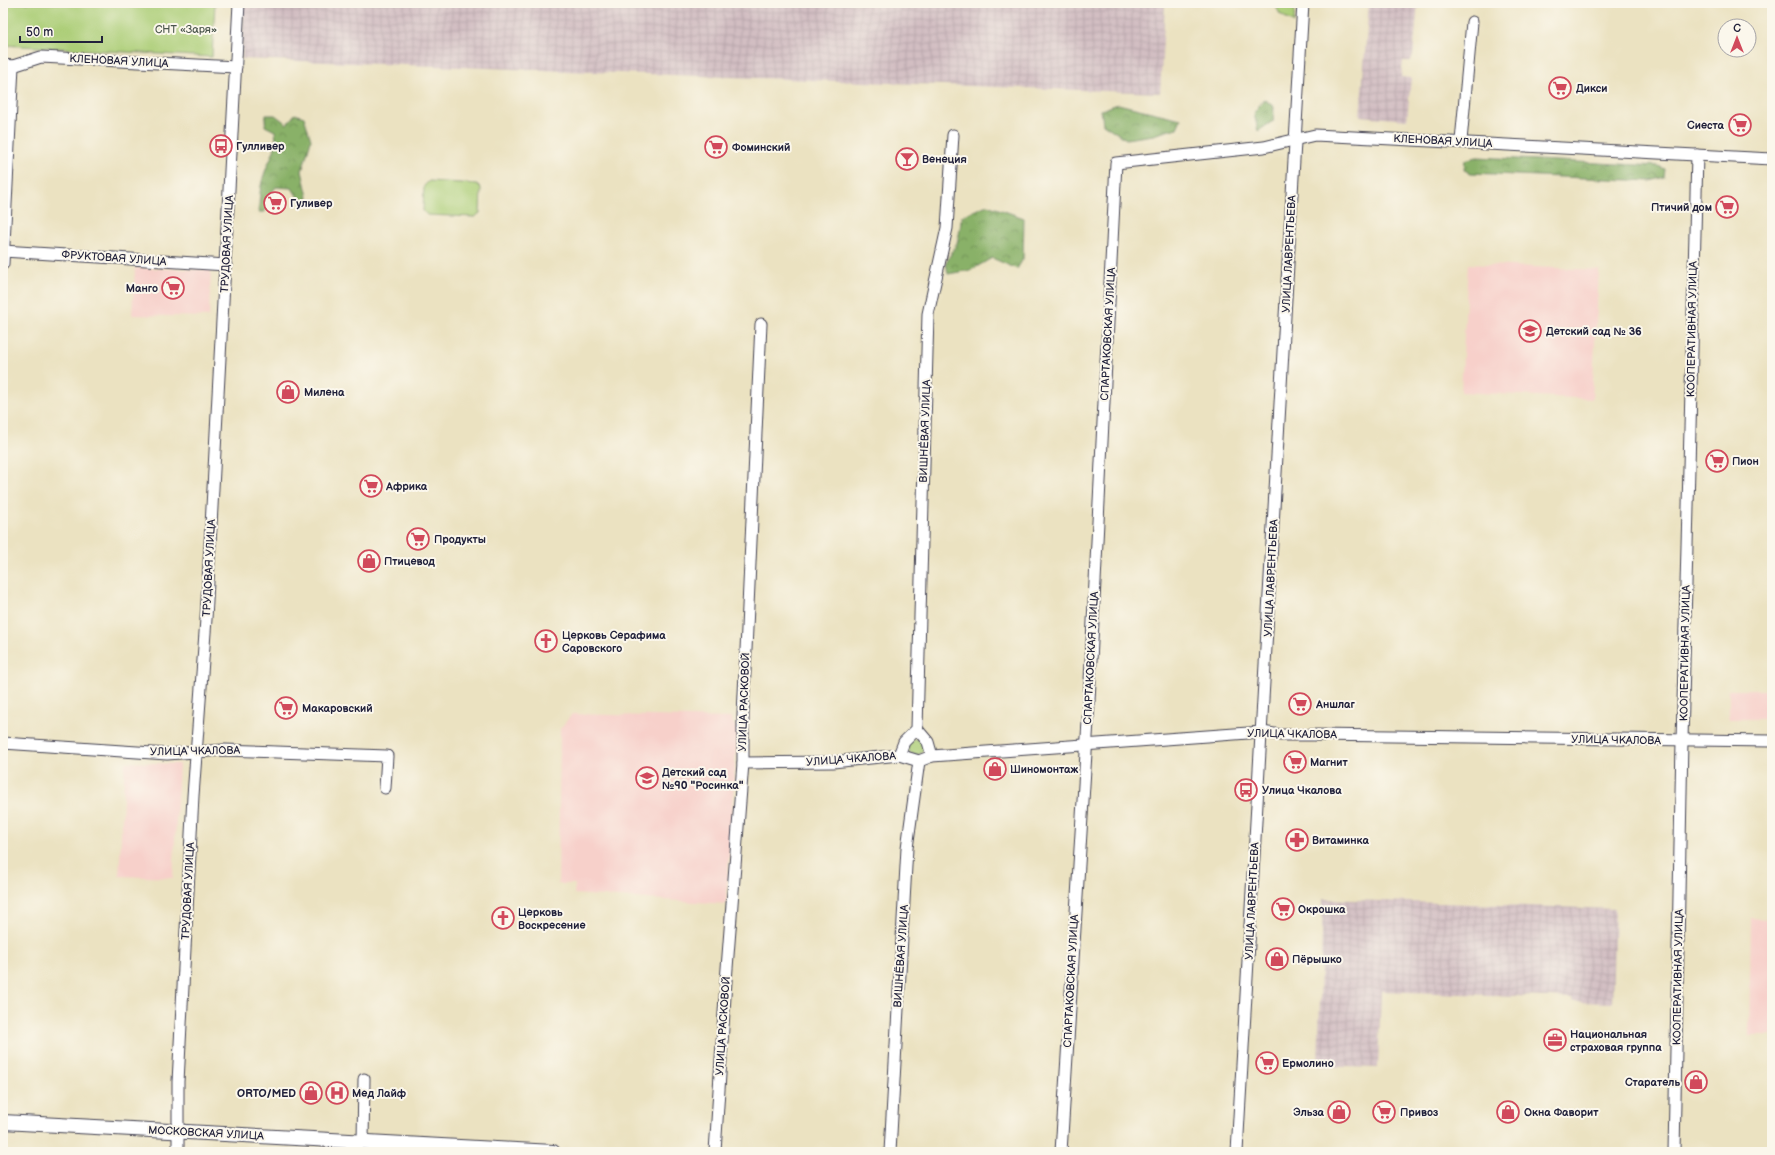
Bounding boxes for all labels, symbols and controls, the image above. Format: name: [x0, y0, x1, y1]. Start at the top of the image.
scale bar: [20, 18, 102, 44]
north arrow: [1717, 18, 1757, 58]
text: С: [1733, 22, 1741, 35]
park label: СНТ «Заря»: [155, 23, 217, 36]
text: 50 m: [26, 25, 53, 40]
street label: КЛЕНОВАЯ УЛИЦА: [69, 52, 169, 70]
supermarket icon: Дикси: [1547, 75, 1573, 101]
place label: Дикси: [1576, 82, 1608, 95]
supermarket icon: Сиеста: [1727, 112, 1753, 138]
place label: Сиеста: [1687, 119, 1725, 132]
street label: КЛЕНОВАЯ УЛИЦА: [1393, 132, 1493, 150]
bus stop icon: Гулливер: [208, 133, 234, 159]
supermarket icon: Фоминский: [703, 134, 729, 160]
place label: Гулливер: [236, 140, 285, 153]
place label: Фоминский: [732, 141, 790, 154]
bar icon: Венеция: [894, 146, 920, 172]
place label: Венеция: [922, 153, 967, 166]
supermarket icon: Гуливер: [262, 190, 288, 216]
street label: ТРУДОВАЯ УЛИЦА: [218, 194, 236, 293]
supermarket icon: Птичий дом: [1714, 194, 1740, 220]
street label: УЛИЦА ЛАВРЕНТЬЕВА: [1279, 195, 1299, 313]
place label: Гуливер: [290, 197, 333, 210]
place label: Птичий дом: [1651, 201, 1712, 214]
street label: ФРУКТОВАЯ УЛИЦА: [61, 248, 167, 268]
street label: КООПЕРАТИВНАЯ УЛИЦА: [1684, 260, 1700, 397]
street label: СПАРТАКОВСКАЯ УЛИЦА: [1098, 267, 1118, 401]
supermarket icon: Манго: [160, 275, 186, 301]
place label: Манго: [126, 282, 158, 295]
school or university icon: Детский сад № 36: [1517, 318, 1543, 344]
place label: Детский сад № 36: [1546, 325, 1642, 338]
shop icon: Милена: [275, 379, 301, 405]
street label: ВИШНЁВАЯ УЛИЦА: [916, 379, 933, 483]
place label: Милена: [304, 386, 345, 399]
supermarket icon: Пион: [1704, 448, 1730, 474]
place label: Пион: [1732, 455, 1759, 468]
supermarket icon: Африка: [358, 473, 384, 499]
place label: Африка: [385, 480, 428, 493]
street label: ТРУДОВАЯ УЛИЦА: [200, 518, 218, 617]
street label: УЛИЦА ЛАВРЕНТЬЕВА: [1261, 519, 1281, 637]
supermarket icon: Продукты: [405, 526, 431, 552]
place label: Продукты: [434, 533, 486, 546]
shop icon: Птицевод: [356, 548, 382, 574]
place label: Птицевод: [384, 555, 435, 568]
street label: КООПЕРАТИВНАЯ УЛИЦА: [1677, 584, 1693, 721]
street label: СПАРТАКОВСКАЯ УЛИЦА: [1081, 591, 1101, 725]
church icon: Церковь Серафима Саровского: [533, 628, 559, 654]
place label: Церковь Серафима Саровского: [562, 629, 666, 655]
street label: УЛИЦА РАСКОВОЙ: [736, 652, 752, 752]
supermarket icon: Аншлаг: [1287, 691, 1313, 717]
supermarket icon: Макаровский: [273, 695, 299, 721]
place label: Аншлаг: [1315, 698, 1355, 711]
place label: Макаровский: [302, 702, 373, 715]
street label: УЛИЦА ЧКАЛОВА: [1247, 727, 1337, 741]
street label: УЛИЦА ЧКАЛОВА: [1571, 733, 1661, 747]
street label: УЛИЦА ЧКАЛОВА: [150, 744, 240, 758]
street label: УЛИЦА ЧКАЛОВА: [806, 749, 897, 769]
supermarket icon: Магнит: [1282, 749, 1308, 775]
shop icon: Шиномонтаж: [982, 756, 1008, 782]
place label: Магнит: [1310, 756, 1349, 769]
place label: Шиномонтаж: [1010, 763, 1078, 776]
school or university icon: Детский сад №90 "Росинка": [634, 765, 660, 791]
place label: Детский сад №90 "Росинка": [662, 766, 744, 792]
bus stop icon: Улица Чкалова: [1233, 777, 1259, 803]
place label: Улица Чкалова: [1262, 784, 1342, 797]
pharmacy icon: Витаминка: [1284, 827, 1310, 853]
place label: Витаминка: [1312, 834, 1369, 847]
street label: ТРУДОВАЯ УЛИЦА: [179, 841, 197, 940]
street label: УЛИЦА ЛАВРЕНТЬЕВА: [1242, 842, 1262, 960]
supermarket icon: Окрошка: [1270, 896, 1296, 922]
place label: Окрошка: [1298, 903, 1346, 916]
street label: ВИШНЁВАЯ УЛИЦА: [890, 904, 911, 1008]
church icon: Церковь Воскресение: [490, 905, 516, 931]
place label: Церковь Воскресение: [518, 906, 586, 932]
street label: КООПЕРАТИВНАЯ УЛИЦА: [1670, 908, 1686, 1045]
street label: СПАРТАКОВСКАЯ УЛИЦА: [1061, 914, 1081, 1048]
shop icon: Пёрышко: [1264, 946, 1290, 972]
place label: Пёрышко: [1292, 953, 1342, 966]
street label: УЛИЦА РАСКОВОЙ: [713, 976, 733, 1076]
office icon: Национальная страховая группа: [1542, 1027, 1568, 1053]
place label: Национальная страховая группа: [1570, 1028, 1662, 1054]
supermarket icon: Ермолино: [1254, 1050, 1280, 1076]
place label: Ермолино: [1282, 1057, 1334, 1070]
shop icon: Старатель: [1683, 1069, 1709, 1095]
place label: Старатель: [1625, 1076, 1680, 1089]
shop icon: ORTO/MED: [298, 1080, 324, 1106]
hospital icon: Мед Лайф: [324, 1080, 350, 1106]
place label: ORTO/MED: [237, 1087, 296, 1100]
place label: Мед Лайф: [352, 1087, 407, 1100]
shop icon: Эльза: [1326, 1099, 1352, 1125]
supermarket icon: Привоз: [1371, 1099, 1397, 1125]
shop icon: Окна Фаворит: [1495, 1099, 1521, 1125]
place label: Эльза: [1293, 1106, 1325, 1119]
place label: Привоз: [1400, 1106, 1438, 1119]
place label: Окна Фаворит: [1524, 1106, 1599, 1119]
street label: МОСКОВСКАЯ УЛИЦА: [148, 1123, 264, 1143]

